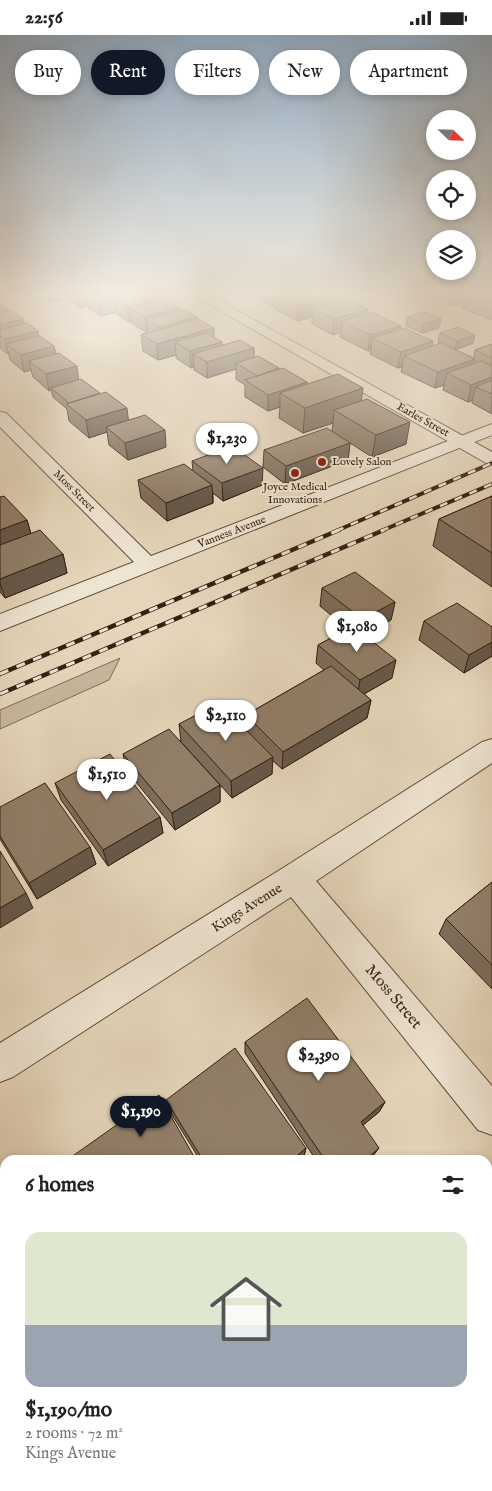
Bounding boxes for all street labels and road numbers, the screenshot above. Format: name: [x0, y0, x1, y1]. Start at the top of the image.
street label: Earles Street: [394, 400, 452, 440]
street label: Moss Street: [50, 467, 98, 515]
street label: Vanness Avenue: [195, 513, 268, 552]
street label: Kings Avenue: [208, 879, 286, 937]
street label: Moss Street: [360, 961, 426, 1034]

